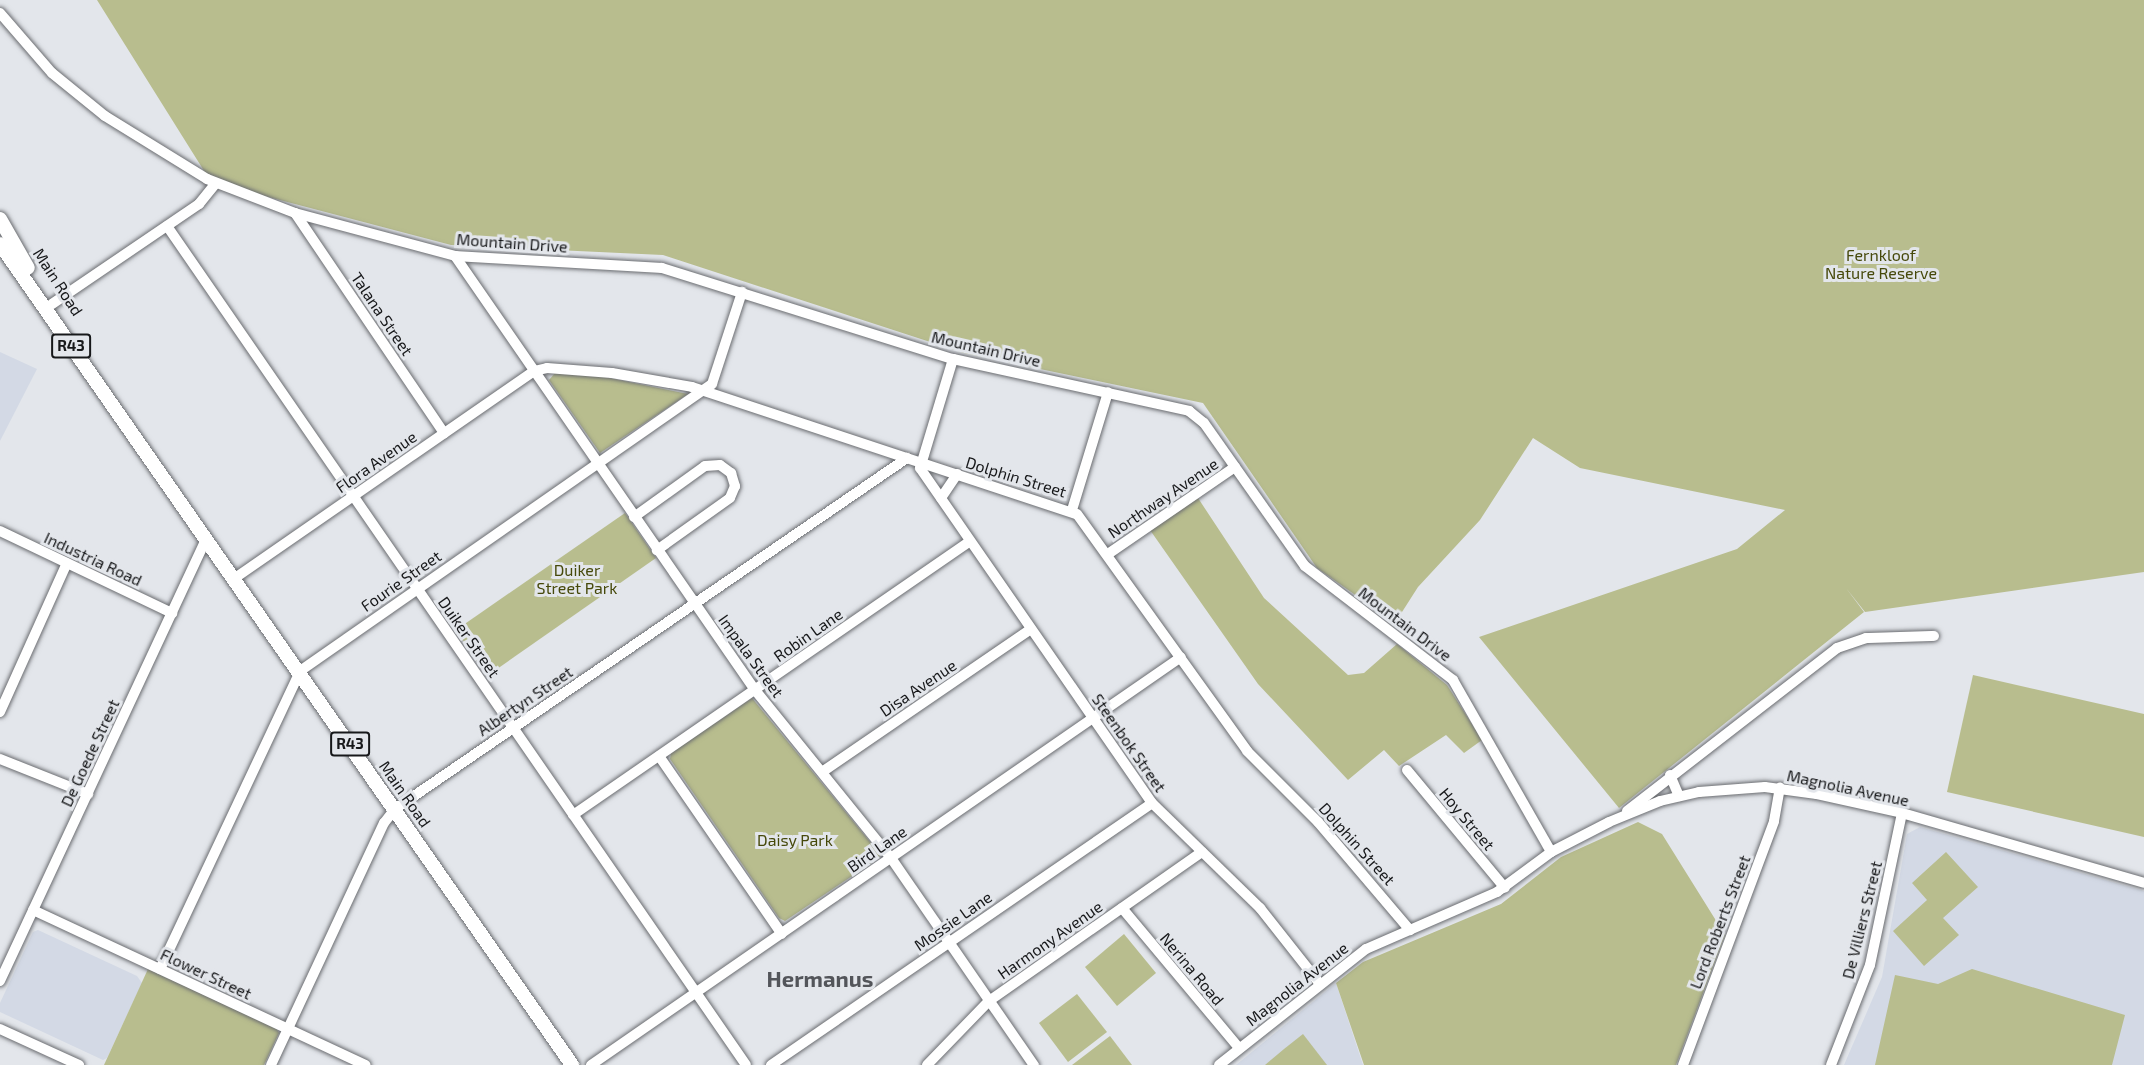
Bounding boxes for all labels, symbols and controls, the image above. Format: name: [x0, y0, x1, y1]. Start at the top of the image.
street label: Mountain Drive: [456, 230, 568, 256]
street label: Main Road: [29, 245, 87, 319]
park label: Fernkloof Nature Reserve: [1825, 245, 1937, 283]
street label: Talana Street: [347, 269, 417, 359]
street label: Mountain Drive: [930, 327, 1042, 371]
road number: R43: [50, 334, 92, 358]
street label: Flora Avenue: [332, 427, 420, 497]
street label: Dolphin Street: [963, 453, 1069, 501]
street label: Northway Avenue: [1104, 454, 1222, 542]
street label: Industria Road: [41, 528, 145, 590]
street label: Fourie Street: [357, 546, 445, 616]
park label: Duiker Street Park: [537, 560, 617, 598]
street label: Mountain Drive: [1355, 583, 1455, 665]
street label: Duiker Street: [434, 593, 504, 681]
street label: Robin Lane: [770, 604, 846, 666]
street label: Impala Street: [714, 611, 788, 701]
street label: Disa Avenue: [876, 655, 960, 721]
street label: Albertyn Street: [474, 662, 576, 740]
street label: Steenbok Street: [1088, 690, 1170, 796]
street label: De Goede Street: [57, 696, 123, 810]
road number: R43: [329, 732, 371, 756]
street label: Main Road: [375, 757, 435, 831]
street label: Magnolia Avenue: [1785, 766, 1911, 810]
street label: Hoy Street: [1435, 784, 1499, 854]
street label: Dolphin Street: [1315, 799, 1399, 889]
street label: Bird Lane: [844, 822, 910, 876]
park label: Daisy Park: [757, 830, 833, 850]
street label: Lord Roberts Street: [1686, 852, 1754, 992]
street label: De Villiers Street: [1838, 859, 1886, 981]
street label: Mossie Lane: [910, 887, 996, 955]
street label: Harmony Avenue: [994, 897, 1106, 983]
street label: Nerina Road: [1156, 929, 1228, 1009]
street label: Magnolia Avenue: [1242, 938, 1352, 1030]
street label: Flower Street: [157, 944, 255, 1004]
district label: Hermanus: [767, 966, 873, 992]

